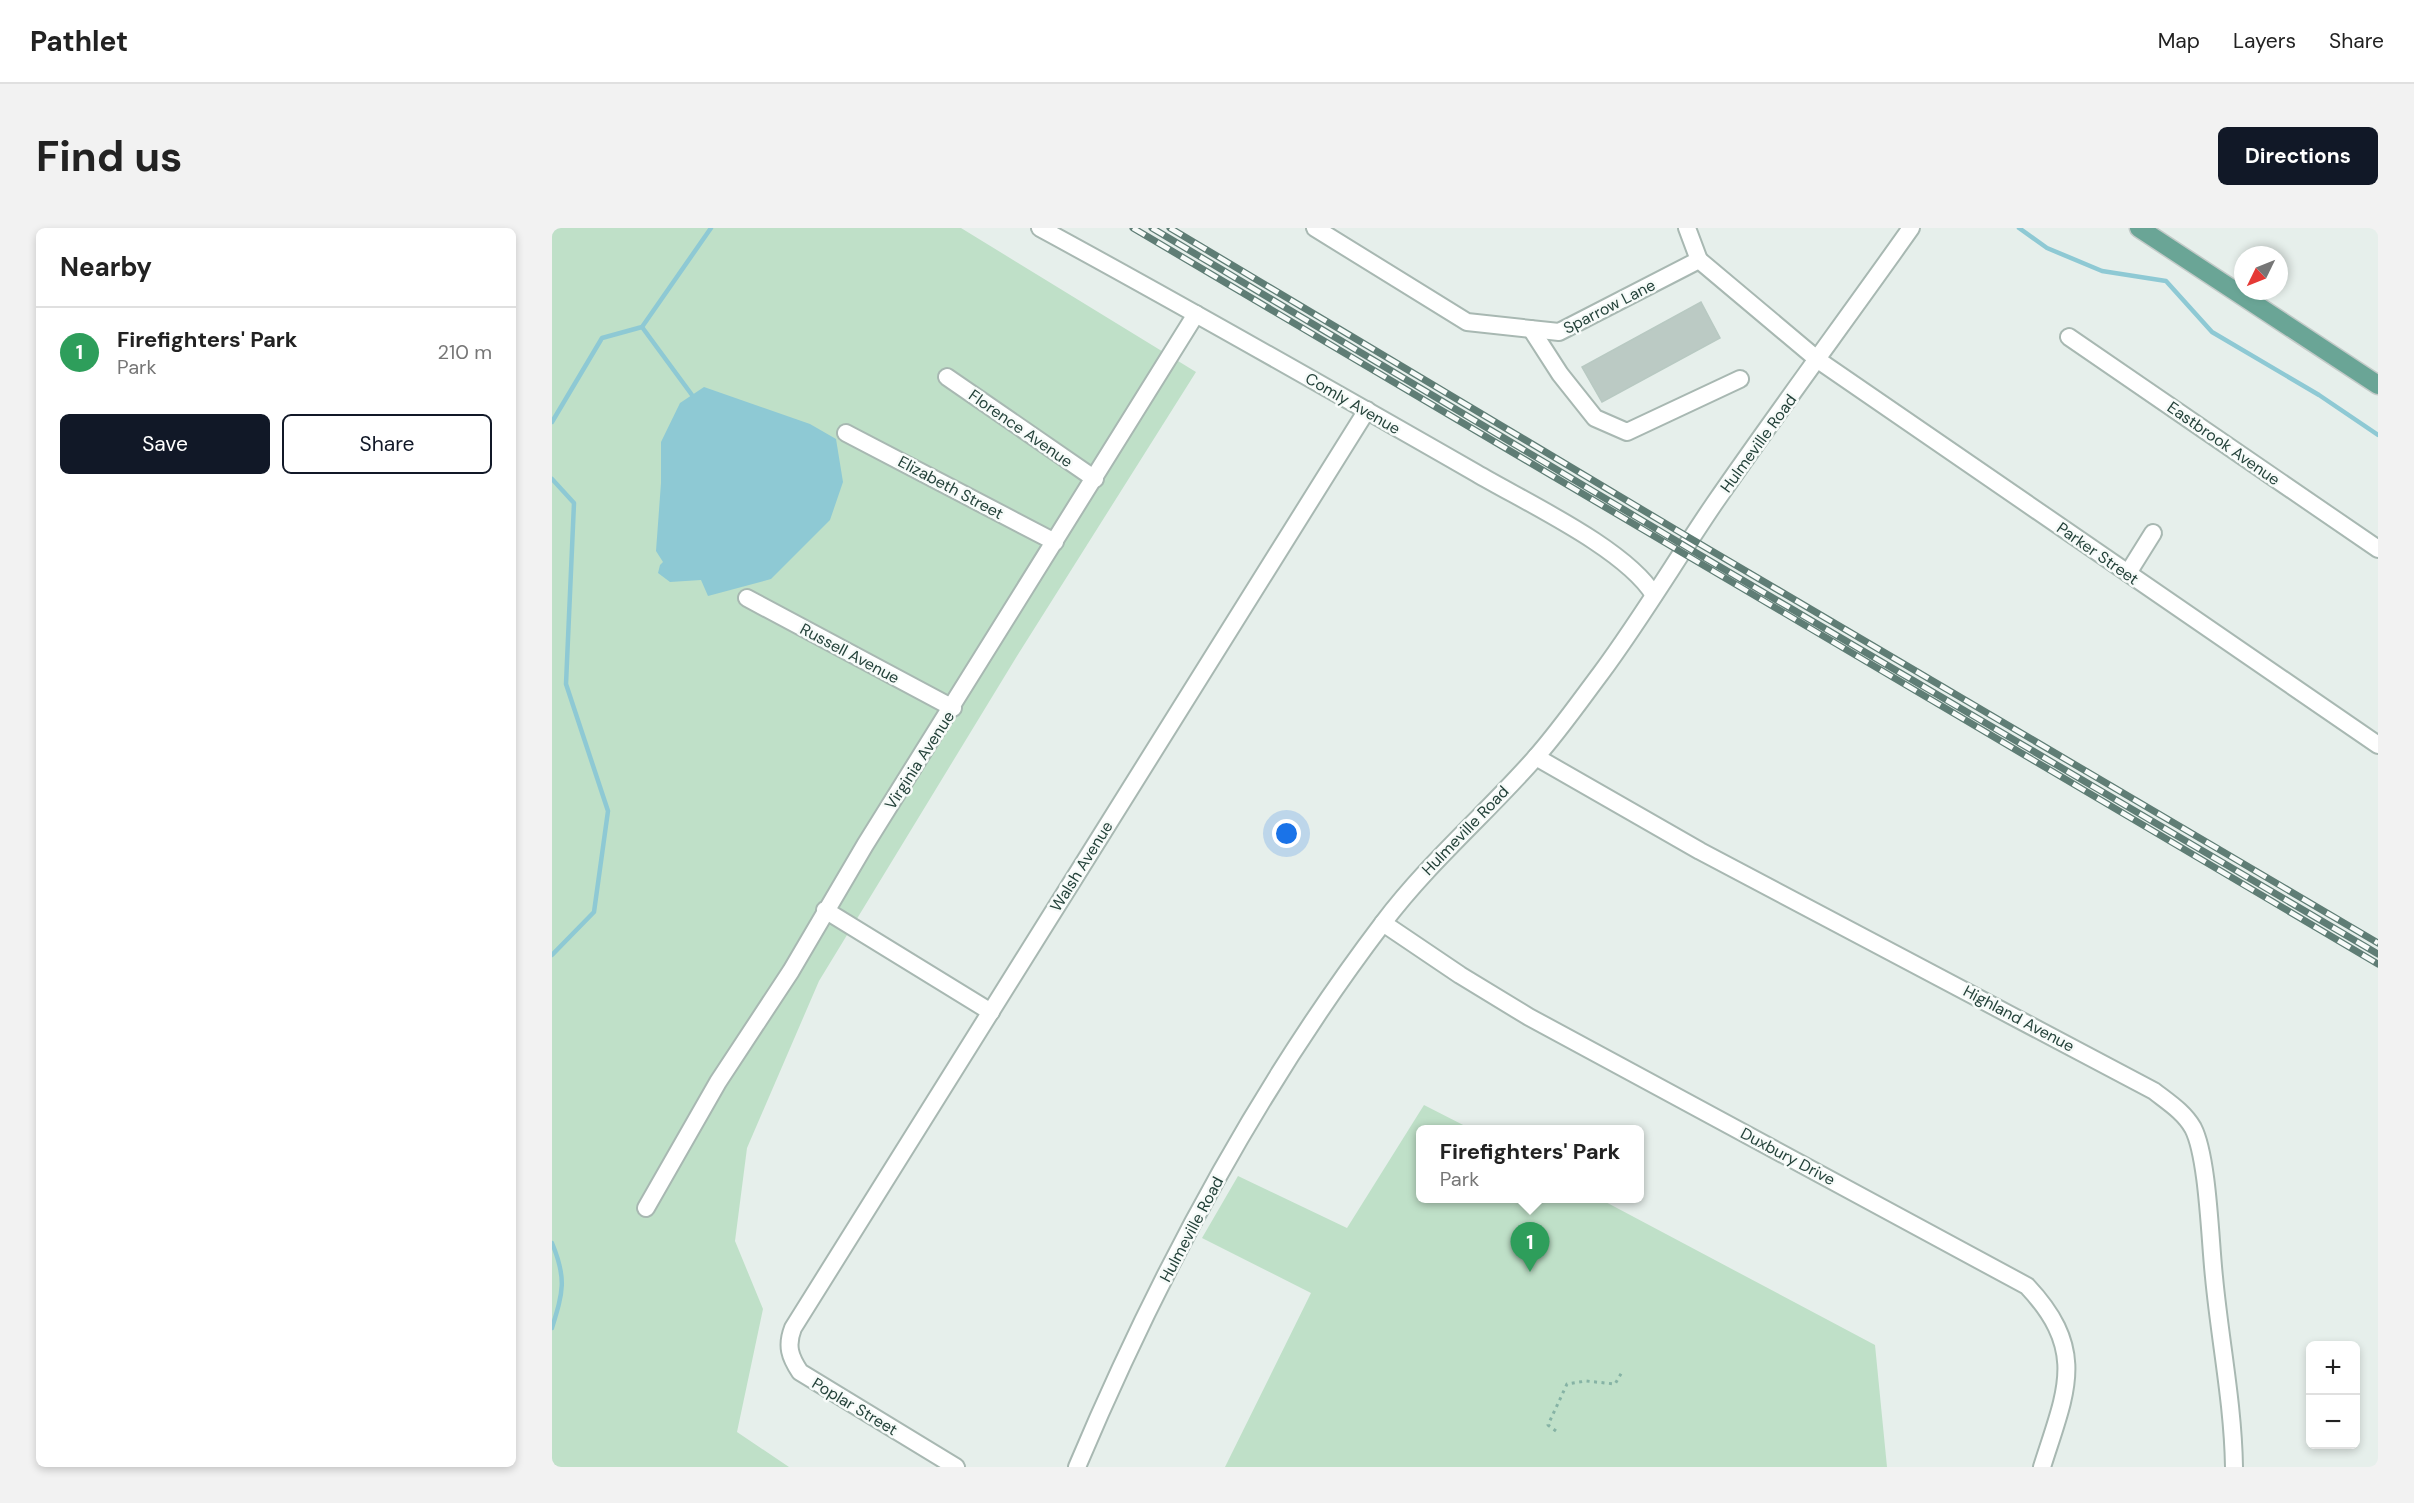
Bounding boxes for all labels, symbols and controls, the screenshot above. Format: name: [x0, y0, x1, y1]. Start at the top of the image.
text: Pathlet: [30, 23, 128, 60]
text: Map: [2158, 27, 2200, 55]
text: Layers: [2233, 27, 2296, 55]
text: Share: [2329, 27, 2384, 55]
button: Directions: [2218, 127, 2378, 185]
text: Find us: [36, 129, 182, 184]
north arrow: [2234, 246, 2288, 300]
text: Nearby: [60, 250, 152, 284]
street label: Sparrow Lane: [1560, 274, 1659, 339]
text: Firefighters' Park: [117, 325, 298, 354]
text: 1: [76, 339, 83, 365]
text: 210 m: [437, 339, 492, 365]
text: Park: [117, 354, 157, 380]
street label: Comly Avenue: [1301, 368, 1404, 439]
street label: Florence Avenue: [965, 385, 1077, 472]
street label: Hulmeville Road: [1716, 390, 1801, 497]
street label: Eastbrook Avenue: [2163, 397, 2284, 490]
button: Save: [60, 414, 270, 474]
button: Share: [282, 414, 492, 474]
street label: Elizabeth Street: [894, 451, 1007, 524]
street label: Parker Street: [2053, 517, 2143, 589]
street label: Russell Avenue: [796, 618, 903, 688]
street label: Virginia Avenue: [880, 707, 959, 814]
street label: Hulmeville Road: [1417, 781, 1513, 880]
street label: Walsh Avenue: [1045, 817, 1118, 915]
your location: [1272, 819, 1301, 848]
street label: Highland Avenue: [1960, 980, 2078, 1057]
street label: Duxbury Drive: [1737, 1123, 1839, 1190]
popup: [1416, 1125, 1644, 1203]
text: Firefighters' Park: [1440, 1137, 1620, 1166]
text: Park: [1440, 1166, 1479, 1192]
street label: Hulmeville Road: [1155, 1173, 1228, 1286]
pin: 1: [1510, 1222, 1550, 1272]
map controls: [2306, 1341, 2360, 1449]
button: +: [2306, 1341, 2360, 1395]
street label: Poplar Street: [808, 1373, 901, 1440]
button: −: [2306, 1395, 2360, 1449]

